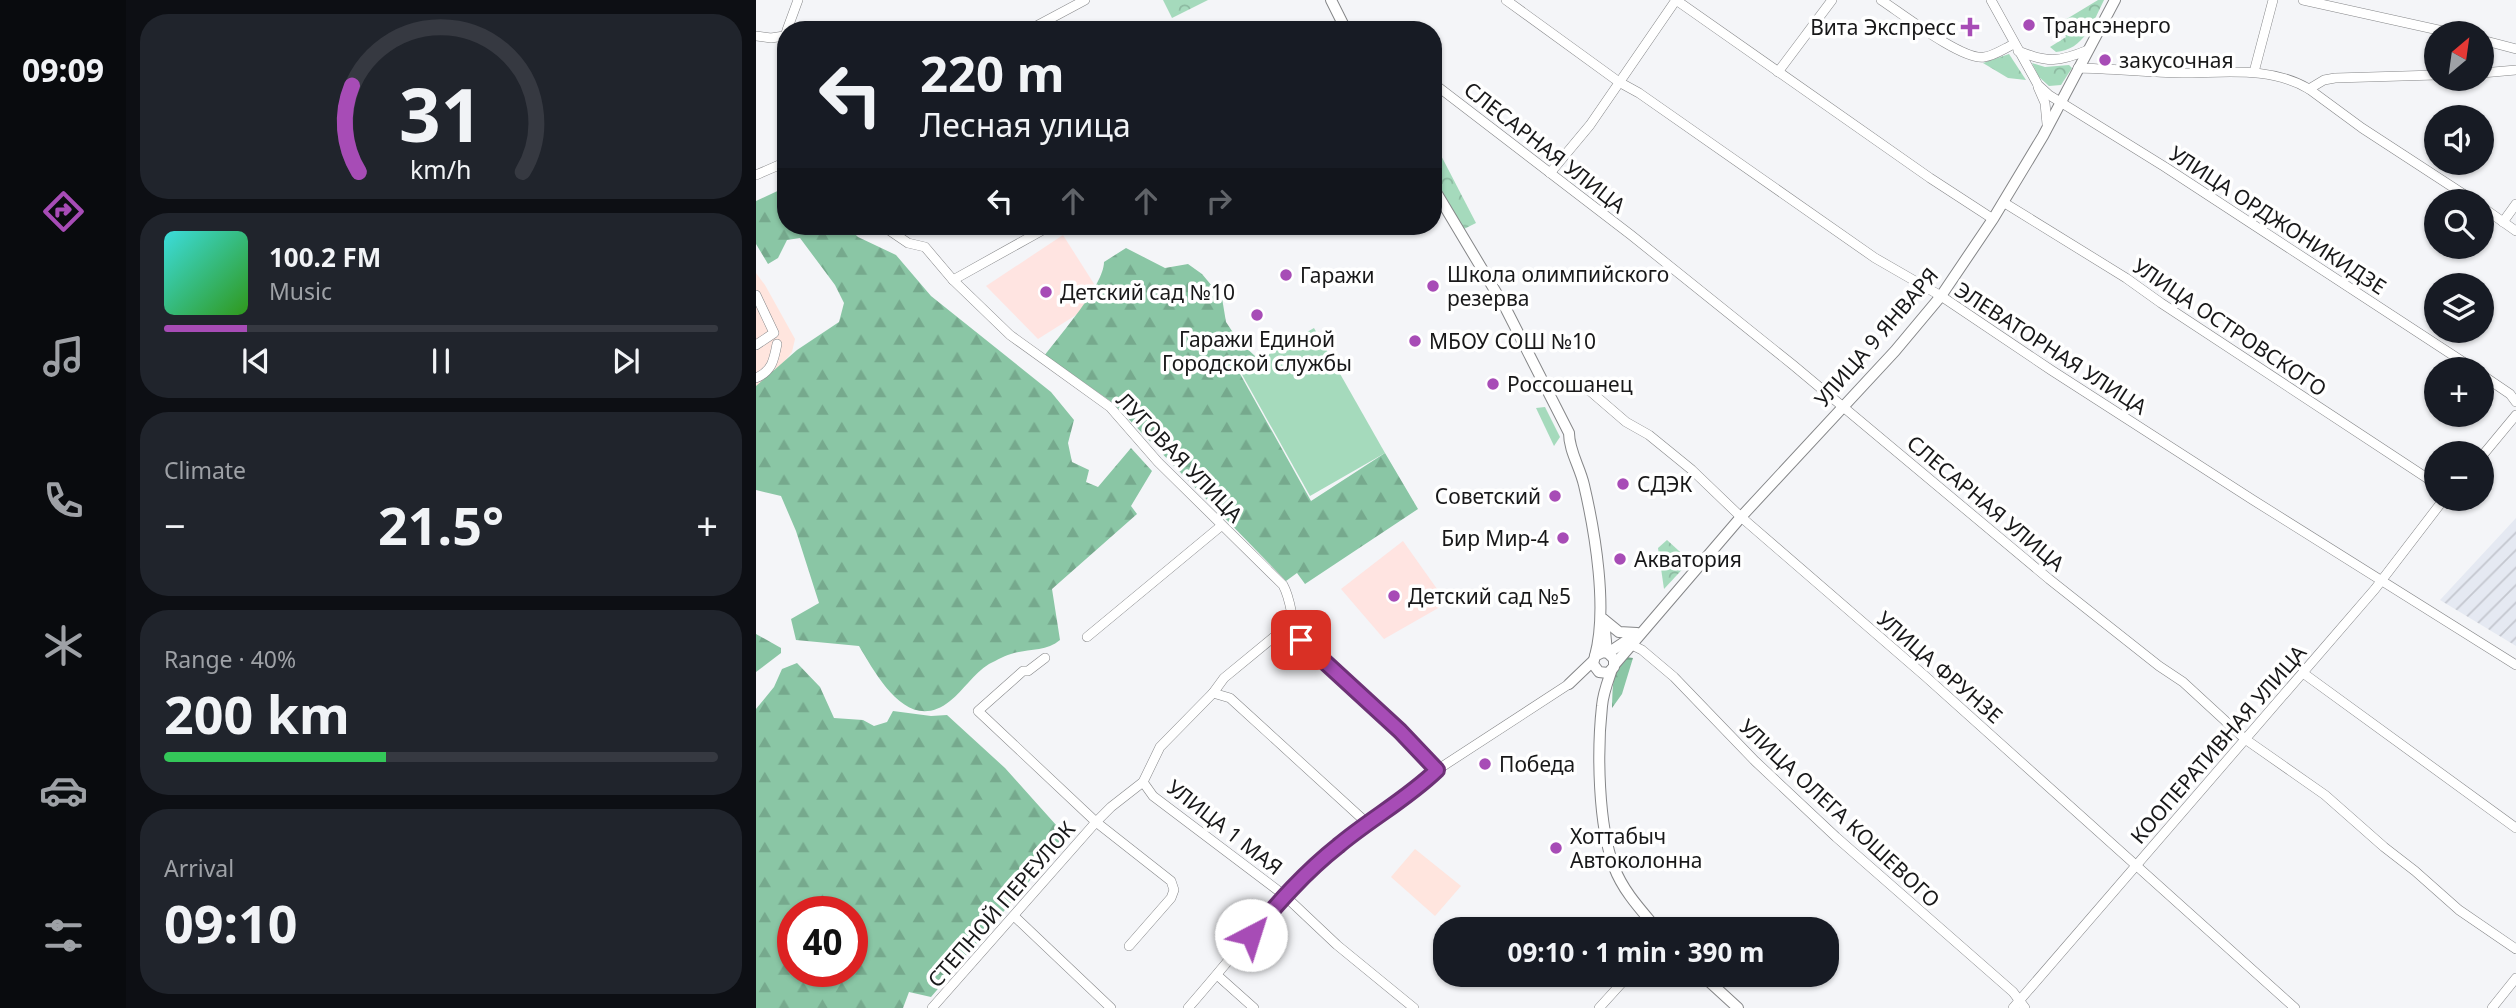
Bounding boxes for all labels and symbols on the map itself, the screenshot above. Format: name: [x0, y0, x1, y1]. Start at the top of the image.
place label: Трансэнерго: [2043, 11, 2171, 39]
place label: Вита Экспресс: [1810, 13, 1956, 41]
marker: Трансэнерго: [2021, 17, 2037, 33]
marker: Вита Экспресс: [1962, 19, 1978, 35]
north arrow: [2424, 21, 2494, 91]
place label: закусочная: [2119, 46, 2234, 74]
marker: закусочная: [2097, 52, 2113, 68]
street label: СЛЕСАРНАЯ УЛИЦА: [1458, 75, 1632, 219]
street label: УЛИЦА ОРДЖОНИКИДЗЕ: [2164, 139, 2392, 301]
street label: УЛИЦА ОСТРОВСКОГО: [2128, 252, 2332, 402]
place label: Школа олимпийского резерва: [1447, 260, 1669, 312]
place label: Гаражи: [1300, 261, 1375, 289]
street label: УЛИЦА 9 ЯНВАРЯ: [1808, 262, 1944, 412]
marker: Гаражи: [1278, 267, 1294, 283]
street label: ЭЛЕВАТОРНАЯ УЛИЦА: [1950, 275, 2153, 421]
place label: Детский сад №10: [1060, 278, 1235, 306]
marker: Школа олимпийского резерва: [1425, 278, 1441, 294]
marker: Детский сад №10: [1038, 284, 1054, 300]
marker: Гаражи Единой Городской службы: [1249, 307, 1265, 323]
place label: Гаражи Единой Городской службы: [1162, 325, 1352, 377]
place label: МБОУ СОШ №10: [1429, 327, 1596, 355]
marker: МБОУ СОШ №10: [1407, 333, 1423, 349]
place label: Россошанец: [1507, 370, 1633, 398]
marker: Россошанец: [1485, 376, 1501, 392]
street label: ЛУГОВАЯ УЛИЦА: [1111, 386, 1250, 528]
street label: СЛЕСАРНАЯ УЛИЦА: [1901, 429, 2071, 578]
place label: СДЭК: [1637, 470, 1692, 498]
marker: СДЭК: [1615, 476, 1631, 492]
place label: Советский: [1435, 482, 1541, 510]
marker: Советский: [1547, 488, 1563, 504]
place label: Бир Мир-4: [1441, 524, 1549, 552]
marker: Бир Мир-4: [1555, 530, 1571, 546]
place label: Акватория: [1634, 545, 1742, 573]
marker: Акватория: [1612, 551, 1628, 567]
place label: Детский сад №5: [1408, 582, 1571, 610]
marker: Детский сад №5: [1386, 588, 1402, 604]
street label: УЛИЦА ФРУНЗЕ: [1871, 605, 2009, 729]
pin: [1271, 610, 1331, 670]
street label: КООПЕРАТИВНАЯ УЛИЦА: [2124, 638, 2313, 849]
street label: УЛИЦА ОЛЕГА КОШЕВОГО: [1734, 713, 1946, 913]
place label: Победа: [1499, 750, 1575, 778]
marker: Победа: [1477, 756, 1493, 772]
street label: УЛИЦА 1 МАЯ: [1161, 773, 1289, 881]
street label: СТЕПНОЙ ПЕРЕУЛОК: [921, 815, 1081, 993]
place label: Хоттабыч Автоколонна: [1570, 822, 1703, 874]
marker: Хоттабыч Автоколонна: [1548, 840, 1564, 856]
speed limit sign: 40: [777, 896, 868, 987]
position arrow: [1214, 898, 1288, 972]

